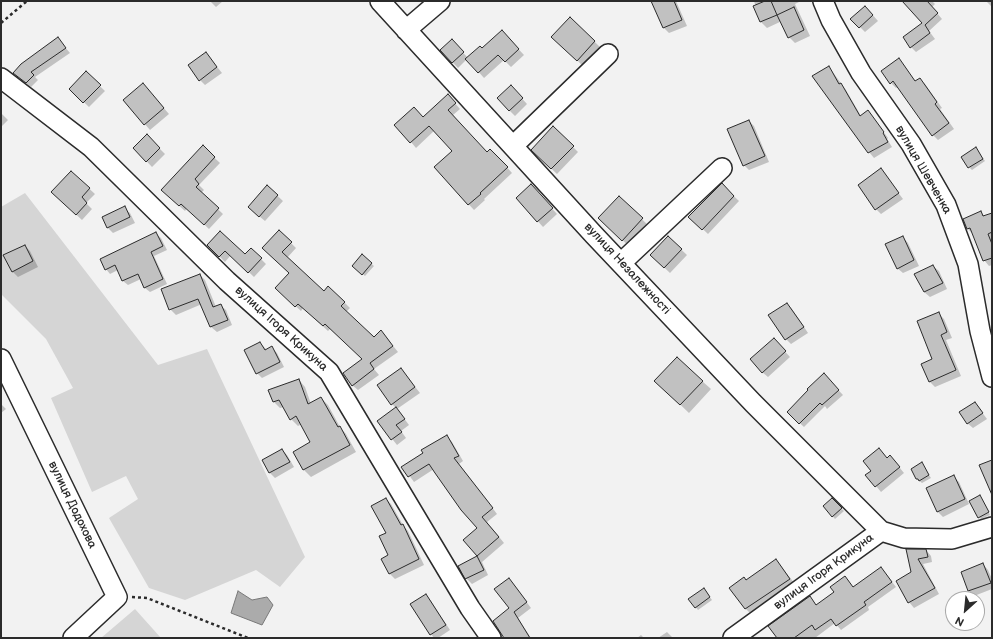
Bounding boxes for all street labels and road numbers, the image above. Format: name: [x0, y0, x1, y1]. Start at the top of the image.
street label: вулиця Шевченка: [892, 123, 954, 217]
street label: вулиця Незалежності: [581, 220, 673, 318]
street label: вулиця Ігоря Крикуна: [232, 283, 330, 375]
street label: вулиця Додохова: [45, 459, 99, 551]
street label: вулиця Ігоря Крикуна: [771, 531, 877, 613]

